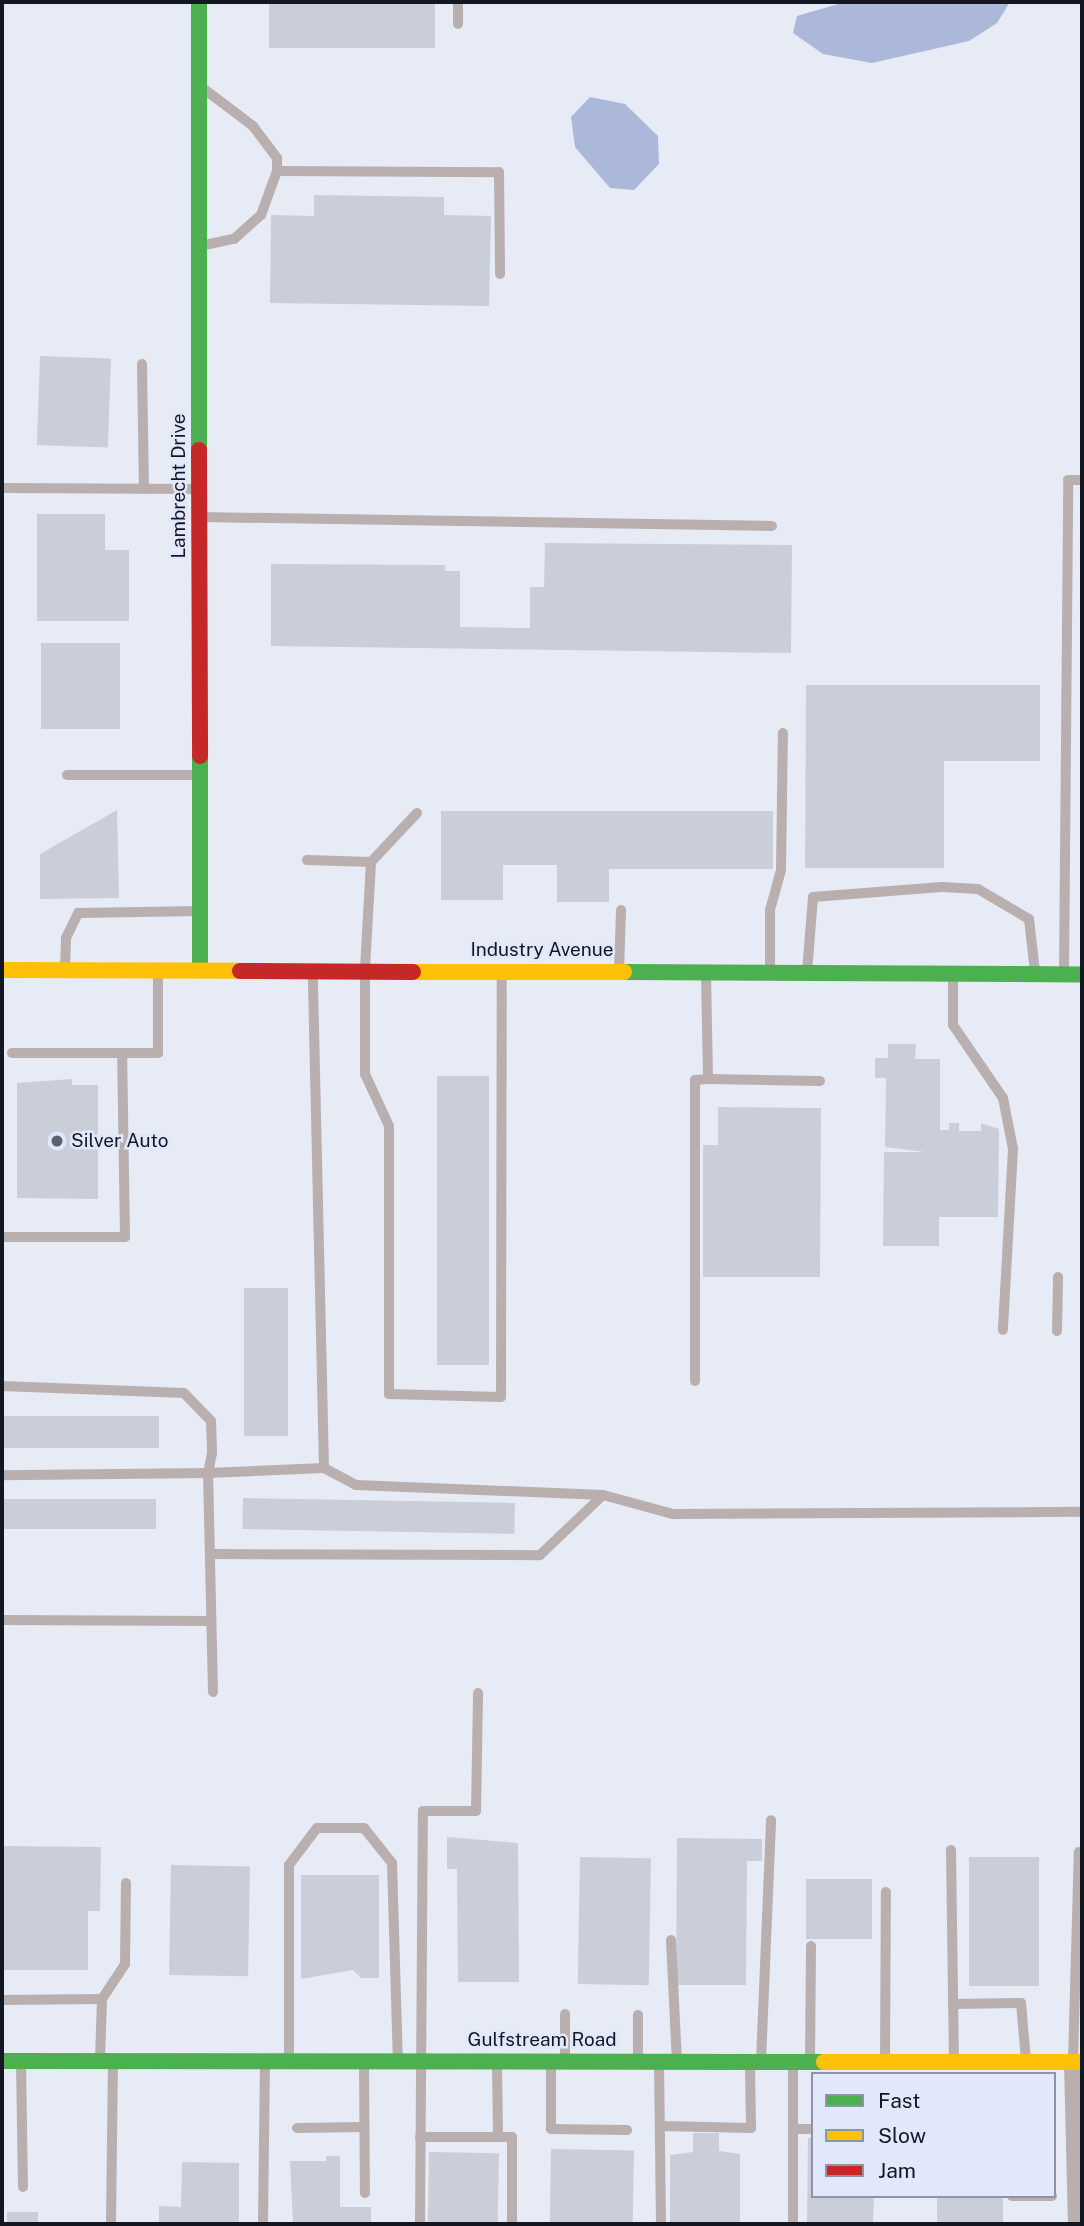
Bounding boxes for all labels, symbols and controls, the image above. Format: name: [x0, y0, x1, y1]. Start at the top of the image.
street label: Lambrecht Drive: [168, 413, 190, 559]
street label: Industry Avenue: [470, 939, 614, 961]
place label: Silver Auto: [71, 1130, 168, 1152]
marker: Silver Auto: [49, 1133, 65, 1149]
street label: Gulfstream Road: [467, 2029, 617, 2051]
legend: [811, 2072, 1056, 2198]
text: Fast: [878, 2088, 920, 2113]
text: Slow: [878, 2123, 926, 2148]
text: Jam: [878, 2158, 916, 2183]

